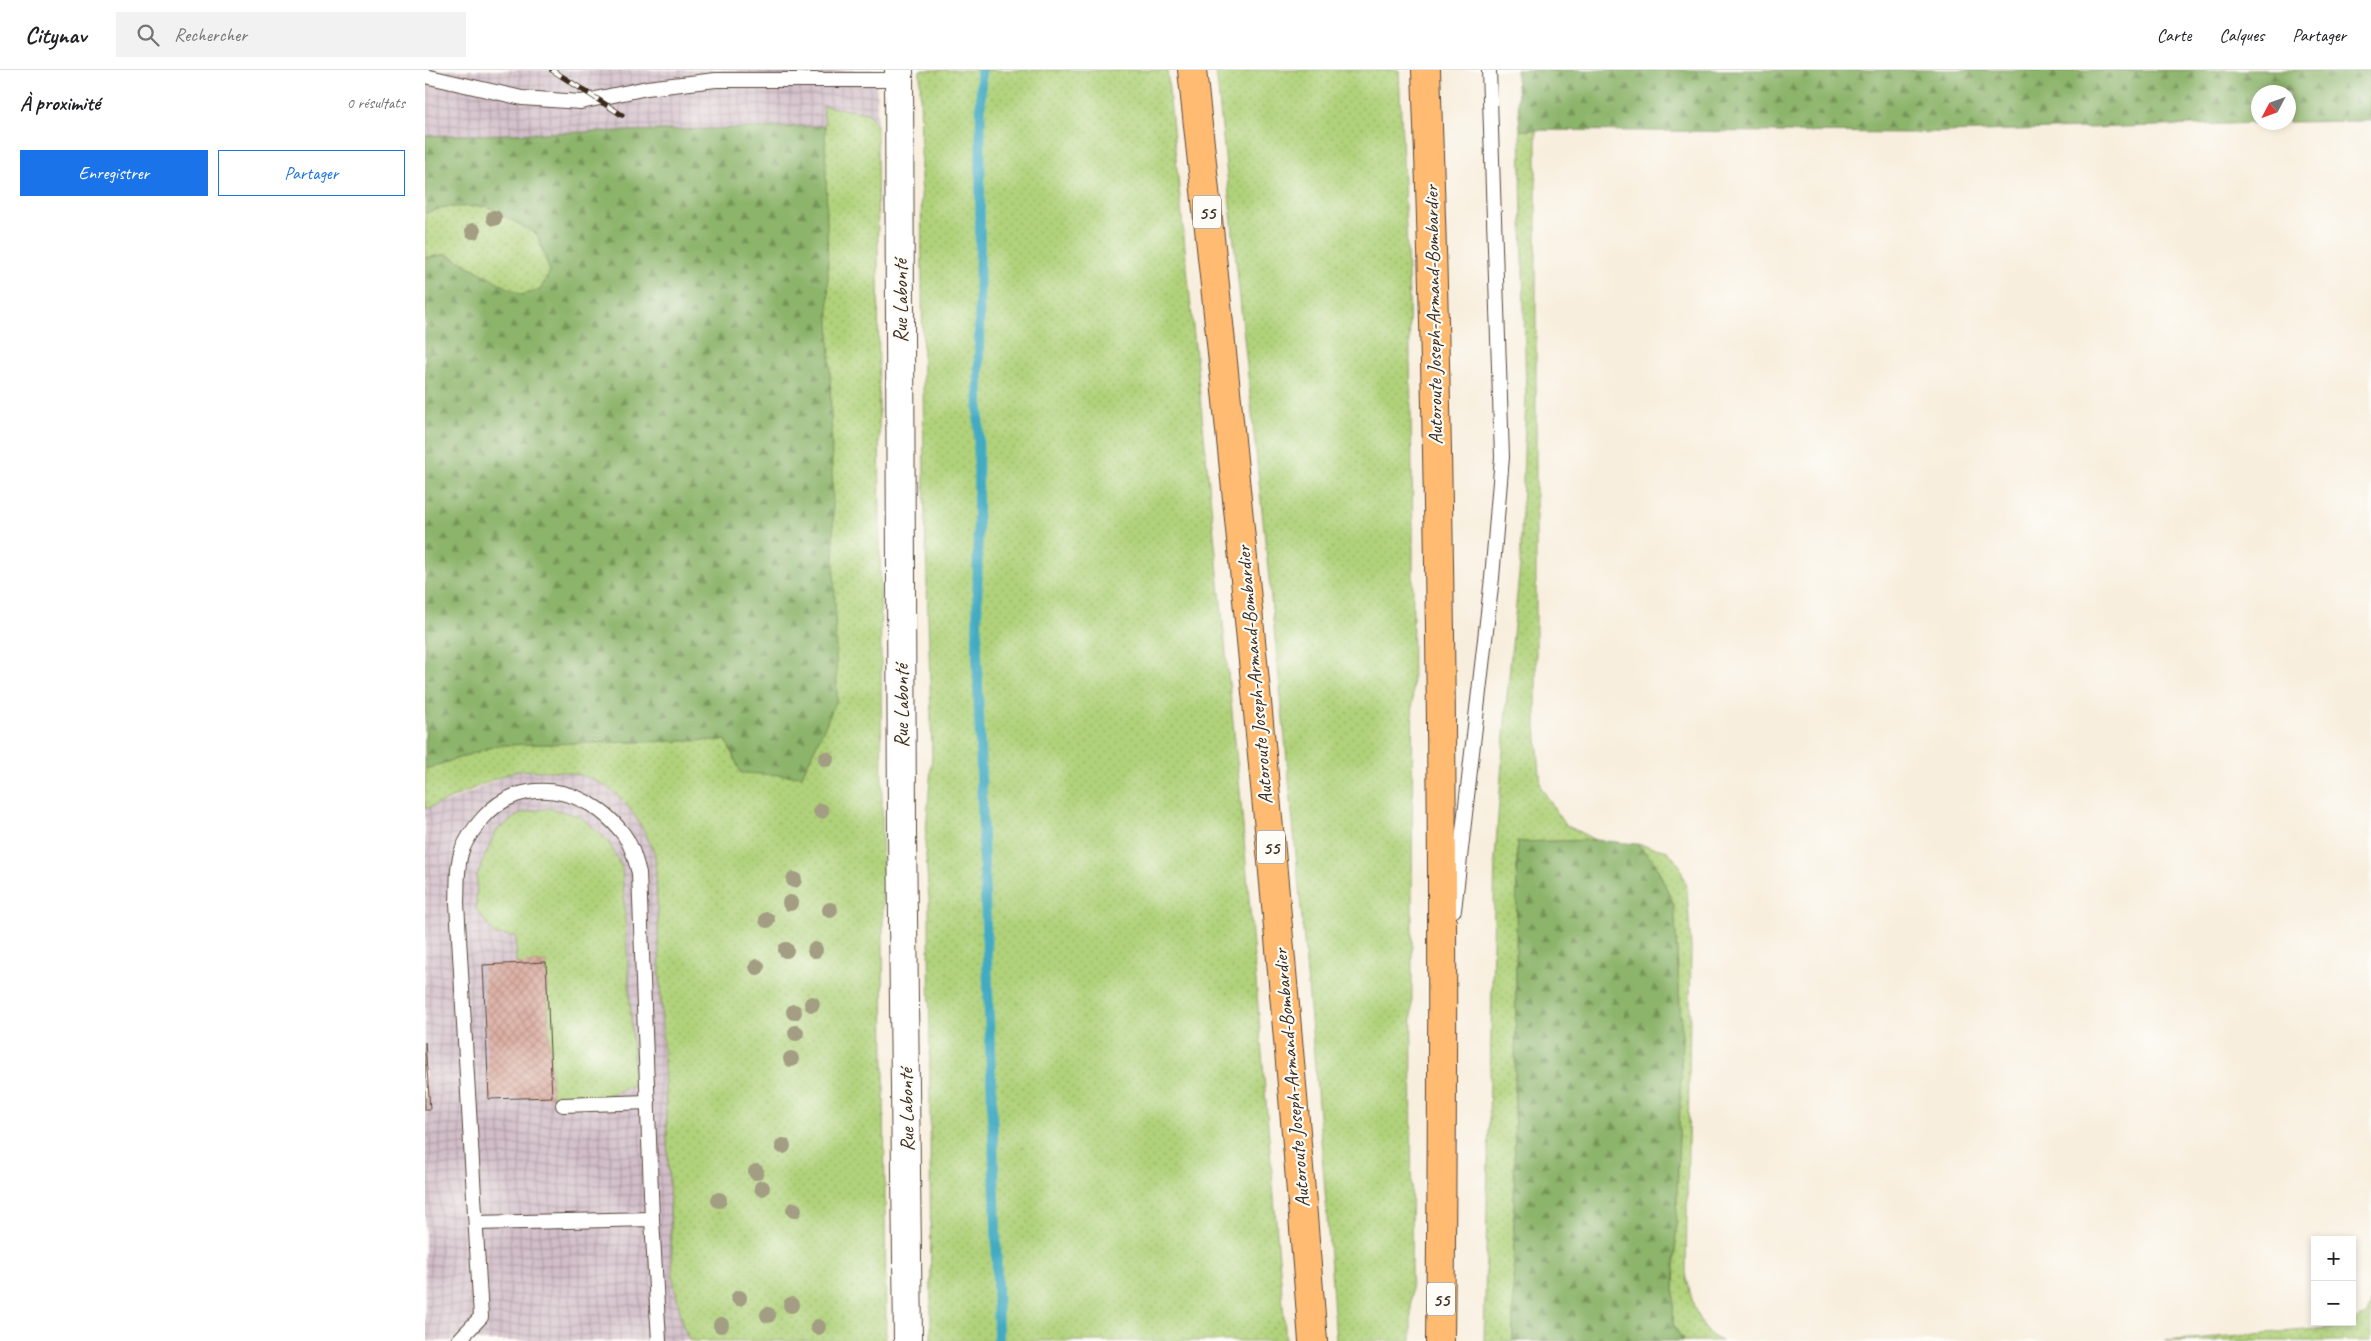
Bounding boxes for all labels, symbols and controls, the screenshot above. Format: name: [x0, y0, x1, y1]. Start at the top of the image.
search box: [116, 12, 466, 57]
text: Citynav: [25, 20, 86, 50]
icon: search: [134, 21, 162, 49]
text: Rechercher: [174, 23, 247, 47]
text: Carte: [2157, 24, 2191, 46]
text: Calques: [2219, 24, 2264, 46]
text: Partager: [2292, 24, 2346, 46]
north arrow: [2251, 85, 2296, 130]
text: À proximité: [20, 90, 100, 116]
text: 0 résultats: [346, 93, 405, 113]
button: Enregistrer: [20, 150, 208, 196]
button: Partager: [218, 150, 405, 196]
street label: Autoroute Joseph-Armand-Bombardier: [1419, 183, 1448, 445]
road number: 55: [1193, 195, 1221, 228]
street label: Rue Labonté: [888, 256, 913, 343]
street label: Autoroute Joseph-Armand-Bombardier: [1231, 543, 1278, 805]
street label: Rue Labonté: [889, 661, 914, 748]
road number: 55: [1257, 830, 1285, 864]
street label: Autoroute Joseph-Armand-Bombardier: [1268, 946, 1315, 1208]
street label: Rue Labonté: [893, 1065, 920, 1152]
map controls: [2311, 1236, 2356, 1326]
button: +: [2311, 1236, 2356, 1281]
button: −: [2311, 1281, 2356, 1326]
road number: 55: [1427, 1282, 1455, 1316]

